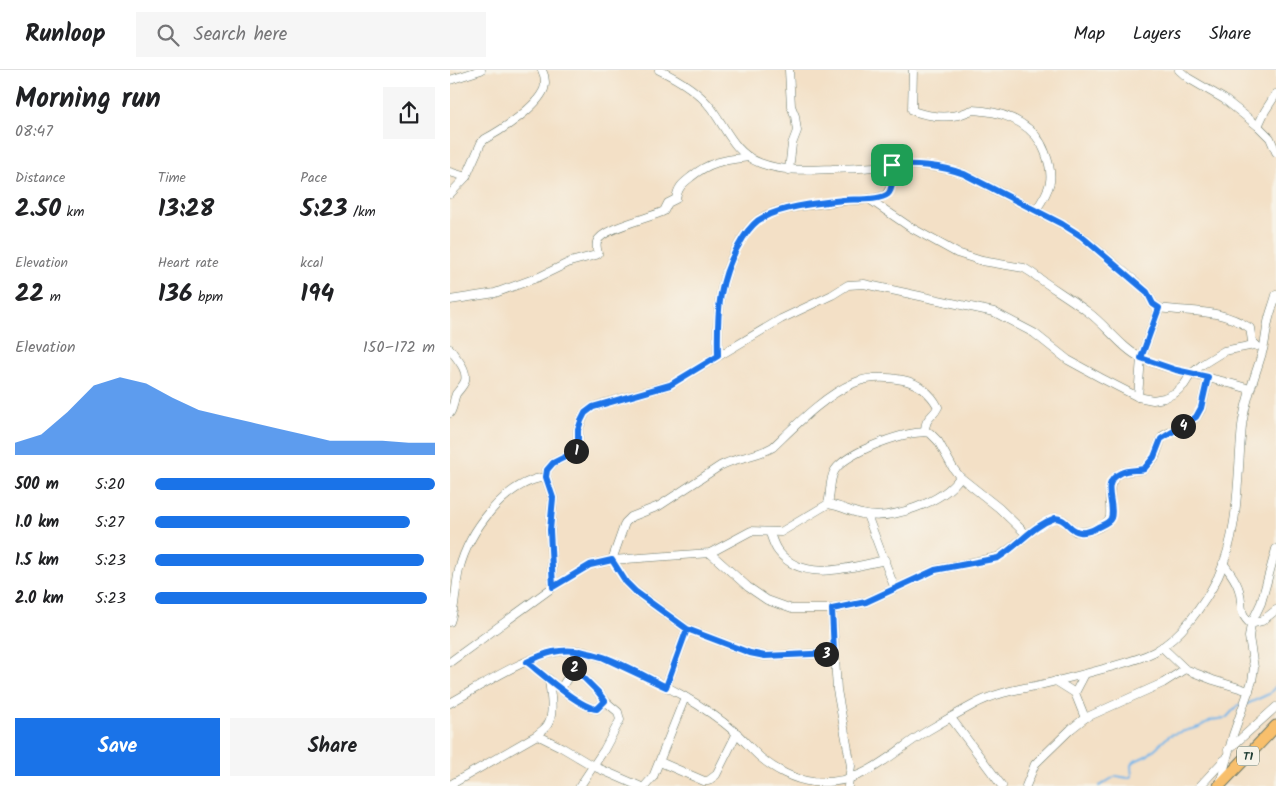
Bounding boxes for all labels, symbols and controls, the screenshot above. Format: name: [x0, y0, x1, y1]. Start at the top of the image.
search box: [136, 12, 486, 57]
text: Runloop: [25, 15, 106, 54]
text: Search here: [194, 20, 287, 50]
text: Map: [1074, 20, 1105, 49]
text: Layers: [1133, 20, 1181, 49]
text: Share: [1209, 20, 1251, 49]
icon: search: [154, 21, 182, 49]
text: Morning run: [15, 77, 161, 122]
button: share: [383, 87, 435, 139]
text: 08:47: [15, 119, 53, 144]
pin: [871, 144, 913, 186]
icon: arrive: [878, 151, 906, 179]
text: Distance: [15, 167, 65, 189]
text: Time: [158, 167, 186, 189]
text: Pace: [300, 167, 327, 189]
text: 2.50: [15, 189, 61, 229]
text: 13:28: [158, 189, 214, 229]
text: 5:23: [300, 189, 347, 229]
text: km: [61, 201, 84, 223]
text: /km: [347, 201, 376, 223]
text: Elevation: [15, 252, 68, 274]
text: Heart rate: [158, 252, 219, 274]
text: kcal: [300, 252, 323, 274]
text: 22: [15, 274, 44, 314]
text: 136: [158, 274, 192, 314]
text: 194: [300, 274, 334, 314]
text: m: [44, 286, 61, 308]
text: bpm: [192, 286, 223, 308]
text: Elevation: [15, 335, 76, 360]
text: 150–172 m: [363, 335, 435, 360]
pin: 4: [1170, 414, 1196, 438]
text: 4: [1180, 415, 1187, 437]
pin: 1: [564, 438, 588, 464]
text: 1: [574, 440, 579, 462]
text: 500 m: [15, 472, 59, 497]
text: 5:20: [95, 472, 125, 497]
text: 1.0 km: [15, 510, 59, 535]
text: 5:27: [95, 510, 124, 535]
text: 1.5 km: [15, 548, 59, 573]
text: 5:23: [95, 548, 126, 573]
text: 2.0 km: [15, 586, 63, 611]
text: 5:23: [95, 586, 126, 611]
pin: 3: [814, 642, 838, 666]
text: 3: [823, 643, 830, 665]
pin: 2: [562, 656, 586, 680]
text: 2: [570, 657, 579, 679]
button: Save: [15, 718, 220, 776]
button: Share: [230, 718, 435, 776]
road number: T1: [1237, 746, 1259, 766]

